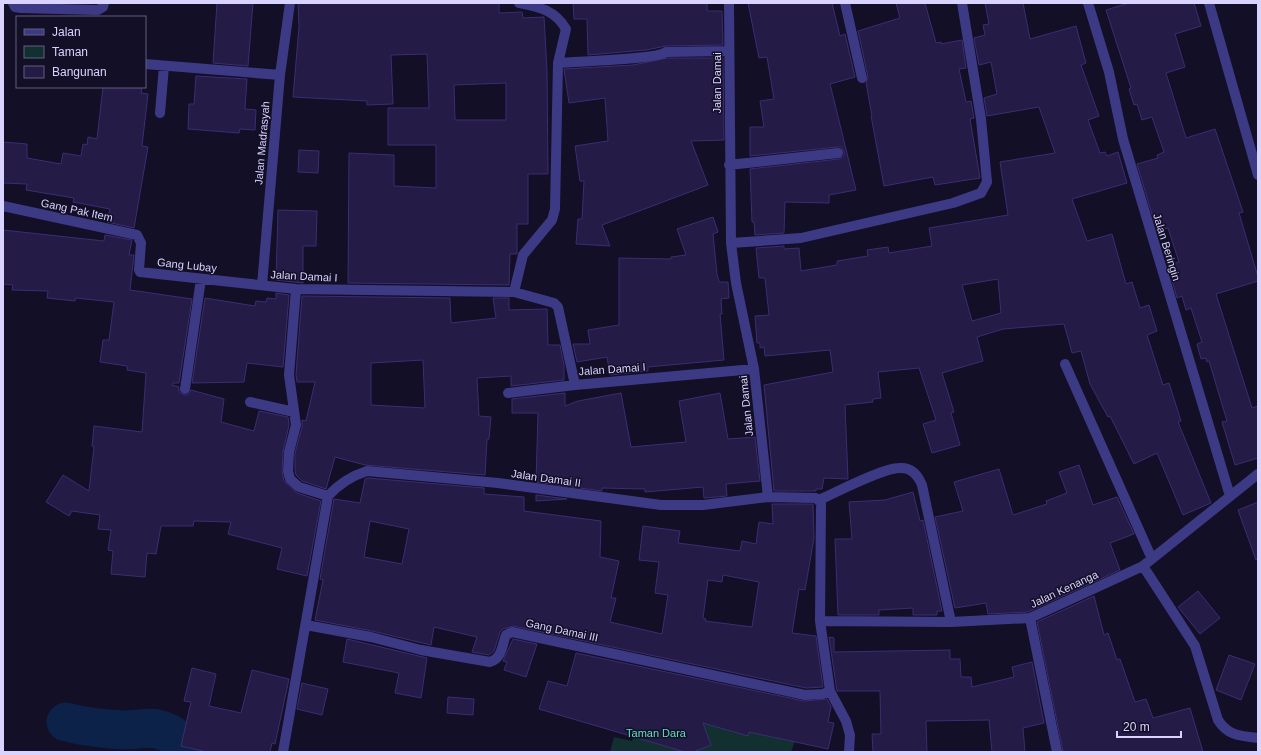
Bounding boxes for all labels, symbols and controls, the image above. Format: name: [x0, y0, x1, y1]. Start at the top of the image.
legend: [16, 16, 146, 88]
text: Jalan: [52, 25, 81, 39]
text: Taman: [52, 45, 88, 59]
street label: Jalan Damai: [711, 52, 723, 114]
text: Bangunan: [52, 65, 107, 79]
street label: Jalan Madrasyah: [252, 101, 272, 185]
street label: Gang Pak Item: [40, 197, 114, 223]
street label: Jalan Beringin: [1151, 212, 1183, 282]
street label: Gang Lubay: [157, 256, 218, 274]
street label: Jalan Damai I: [270, 268, 338, 284]
street label: Jalan Damai I: [578, 361, 646, 377]
street label: Jalan Damai: [737, 375, 755, 437]
street label: Jalan Damai II: [510, 467, 582, 489]
street label: Jalan Kenanga: [1028, 568, 1101, 610]
street label: Gang Damai III: [525, 616, 599, 644]
scale bar: [1117, 713, 1181, 739]
text: 20 m: [1123, 720, 1150, 734]
park label: Taman Dara: [626, 727, 687, 739]

